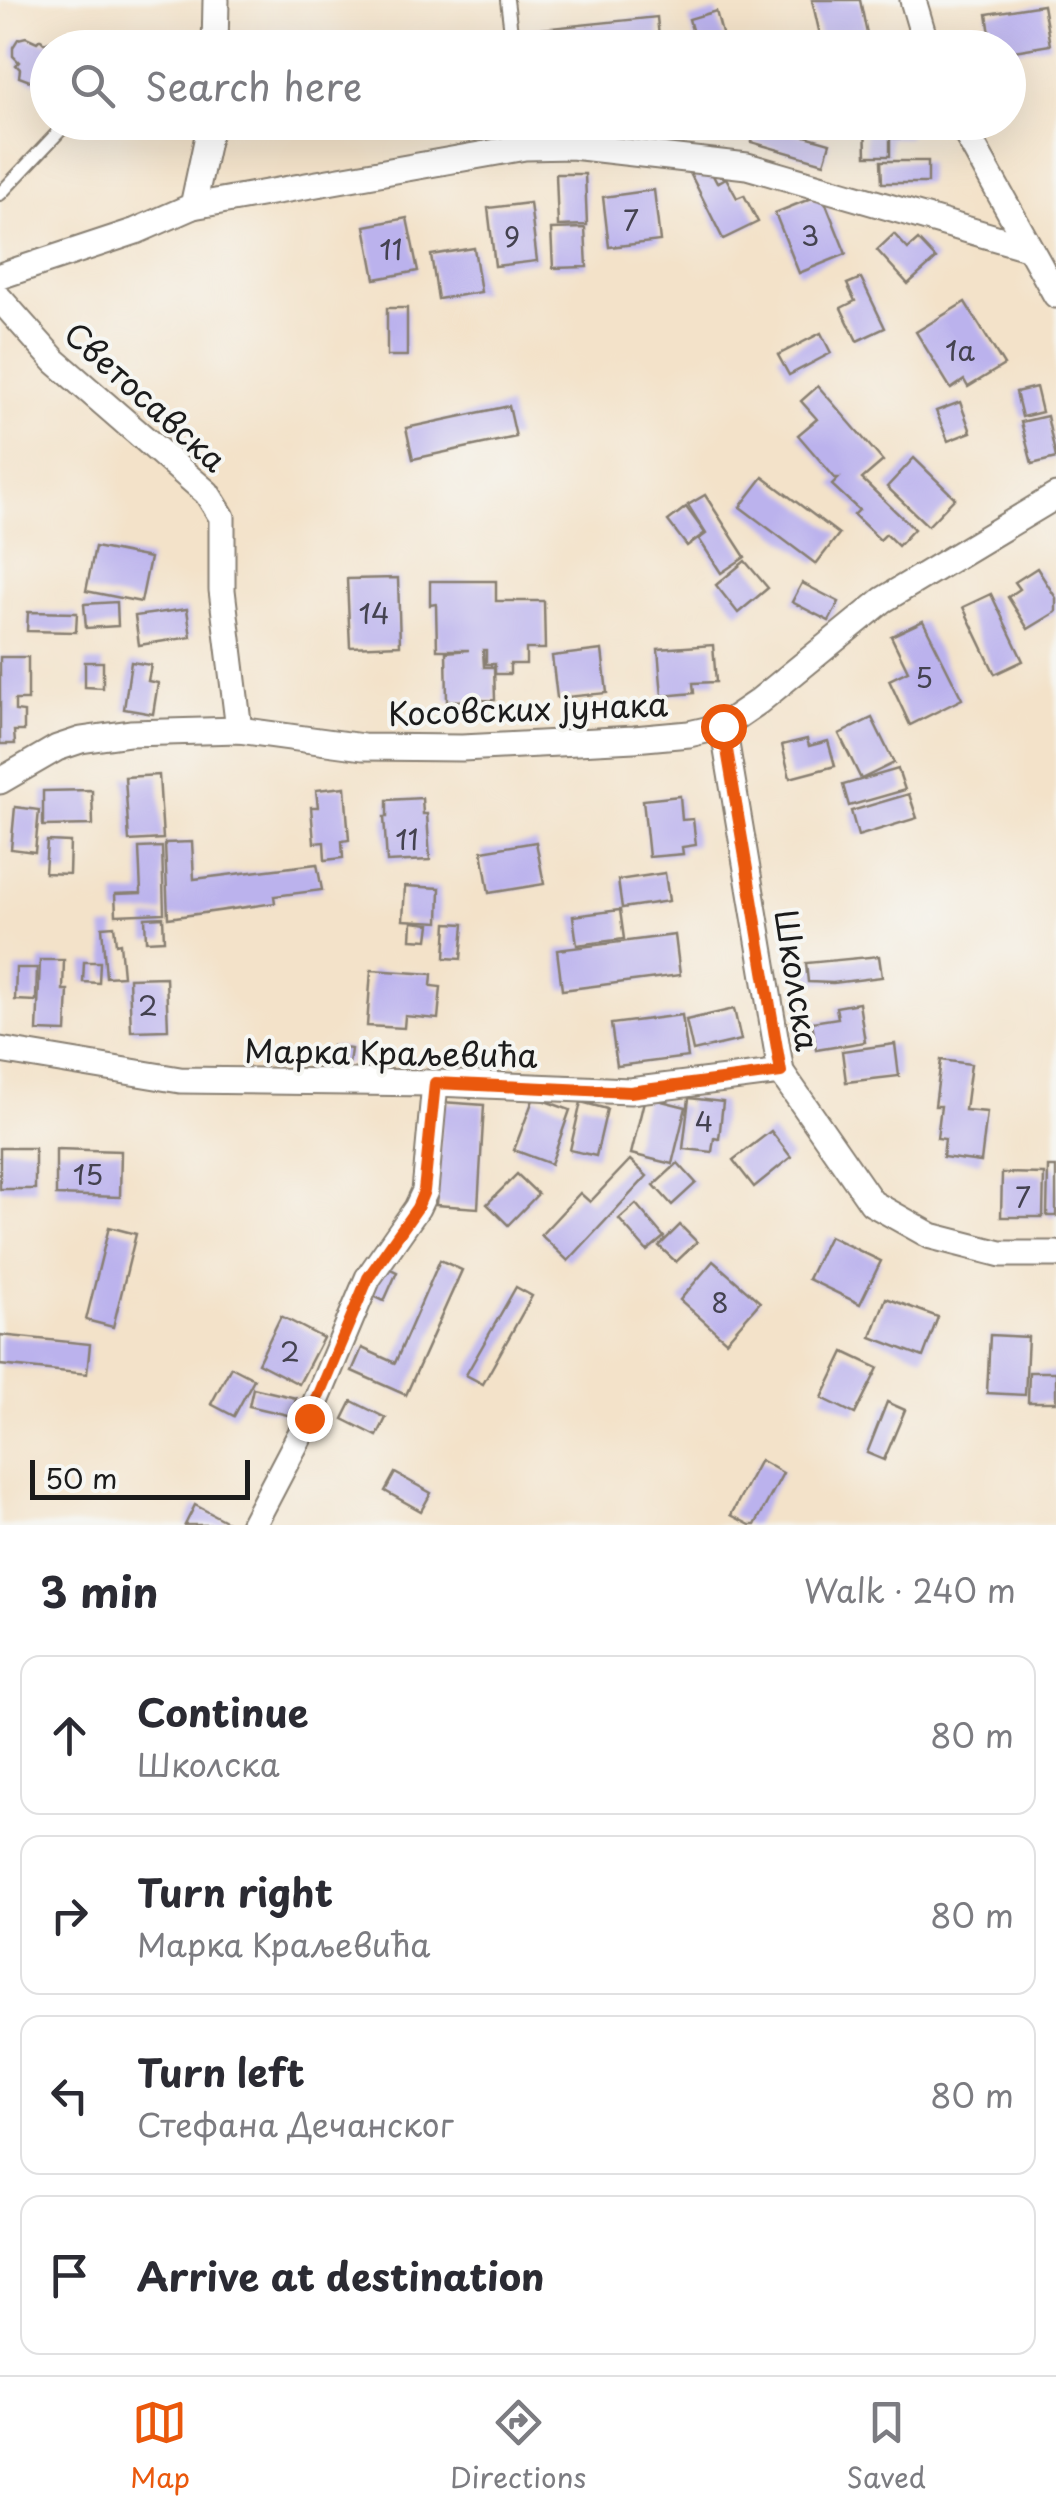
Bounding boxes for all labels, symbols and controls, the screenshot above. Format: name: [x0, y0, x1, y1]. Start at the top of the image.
search box: [30, 30, 1026, 140]
text: Search here: [145, 57, 362, 114]
icon: search: [65, 58, 120, 113]
house number: 7: [623, 198, 639, 241]
house number: 3: [801, 213, 819, 256]
house number: 9: [504, 214, 520, 257]
house number: 11: [379, 227, 403, 270]
street label: Светосавска: [54, 310, 238, 482]
house number: 1a: [945, 328, 976, 371]
house number: 14: [358, 591, 390, 634]
house number: 5: [915, 655, 933, 698]
street label: Косовских јунака: [387, 679, 669, 737]
route start: [701, 704, 747, 750]
house number: 11: [395, 817, 419, 860]
street label: Школска: [763, 906, 833, 1054]
house number: 2: [138, 983, 158, 1026]
street label: Марка Краљевића: [244, 1025, 538, 1079]
house number: 4: [695, 1099, 713, 1142]
house number: 15: [73, 1152, 103, 1195]
house number: 7: [1015, 1175, 1031, 1218]
house number: 8: [711, 1280, 729, 1323]
house number: 2: [280, 1329, 300, 1372]
route end: [287, 1396, 333, 1442]
scale bar: [30, 1455, 250, 1500]
text: 50 m: [45, 1456, 118, 1499]
text: 3 min: [40, 1559, 158, 1622]
text: Walk · 240 m: [804, 1566, 1016, 1614]
text: Continue: [137, 1683, 308, 1740]
icon: ahead: [42, 1708, 97, 1763]
text: 80 m: [930, 1711, 1014, 1759]
text: Школска: [137, 1740, 280, 1788]
text: Turn right: [137, 1863, 333, 1920]
icon: right: [42, 1888, 97, 1943]
text: 80 m: [930, 1891, 1014, 1939]
text: Марка Краљевића: [137, 1920, 430, 1968]
text: Turn left: [137, 2043, 305, 2100]
icon: left: [42, 2068, 97, 2123]
text: 80 m: [930, 2071, 1014, 2119]
text: Стефана Дечанског: [137, 2100, 453, 2148]
text: Arrive at destination: [137, 2247, 545, 2304]
icon: arrive: [42, 2248, 97, 2303]
tab: Map: [130, 2395, 190, 2498]
tab: Directions: [450, 2395, 586, 2498]
tab: Saved: [846, 2395, 926, 2498]

